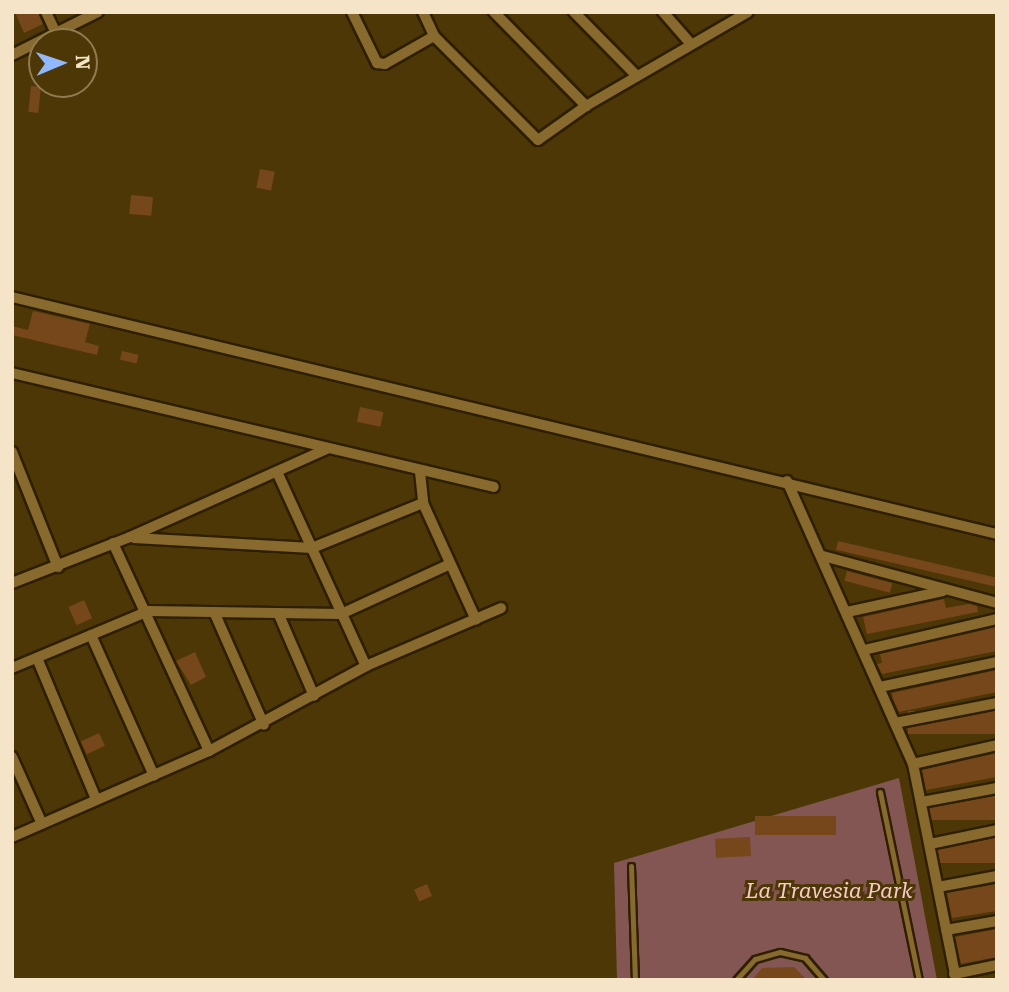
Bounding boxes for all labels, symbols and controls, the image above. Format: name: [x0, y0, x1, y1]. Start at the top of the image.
north arrow: [28, 28, 98, 98]
text: N: [71, 55, 94, 70]
park label: La Travesia Park: [745, 878, 913, 904]

